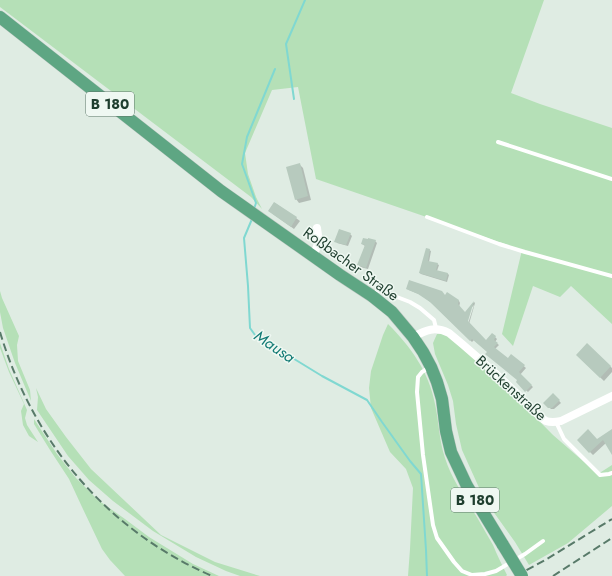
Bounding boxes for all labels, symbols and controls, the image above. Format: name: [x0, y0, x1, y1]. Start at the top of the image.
road number: B 180: [86, 92, 134, 116]
street label: Roßbacher Straße: [299, 222, 404, 306]
water label: Mausa: [250, 324, 300, 369]
street label: Brückenstraße: [471, 350, 552, 426]
road number: B 180: [451, 488, 499, 512]

